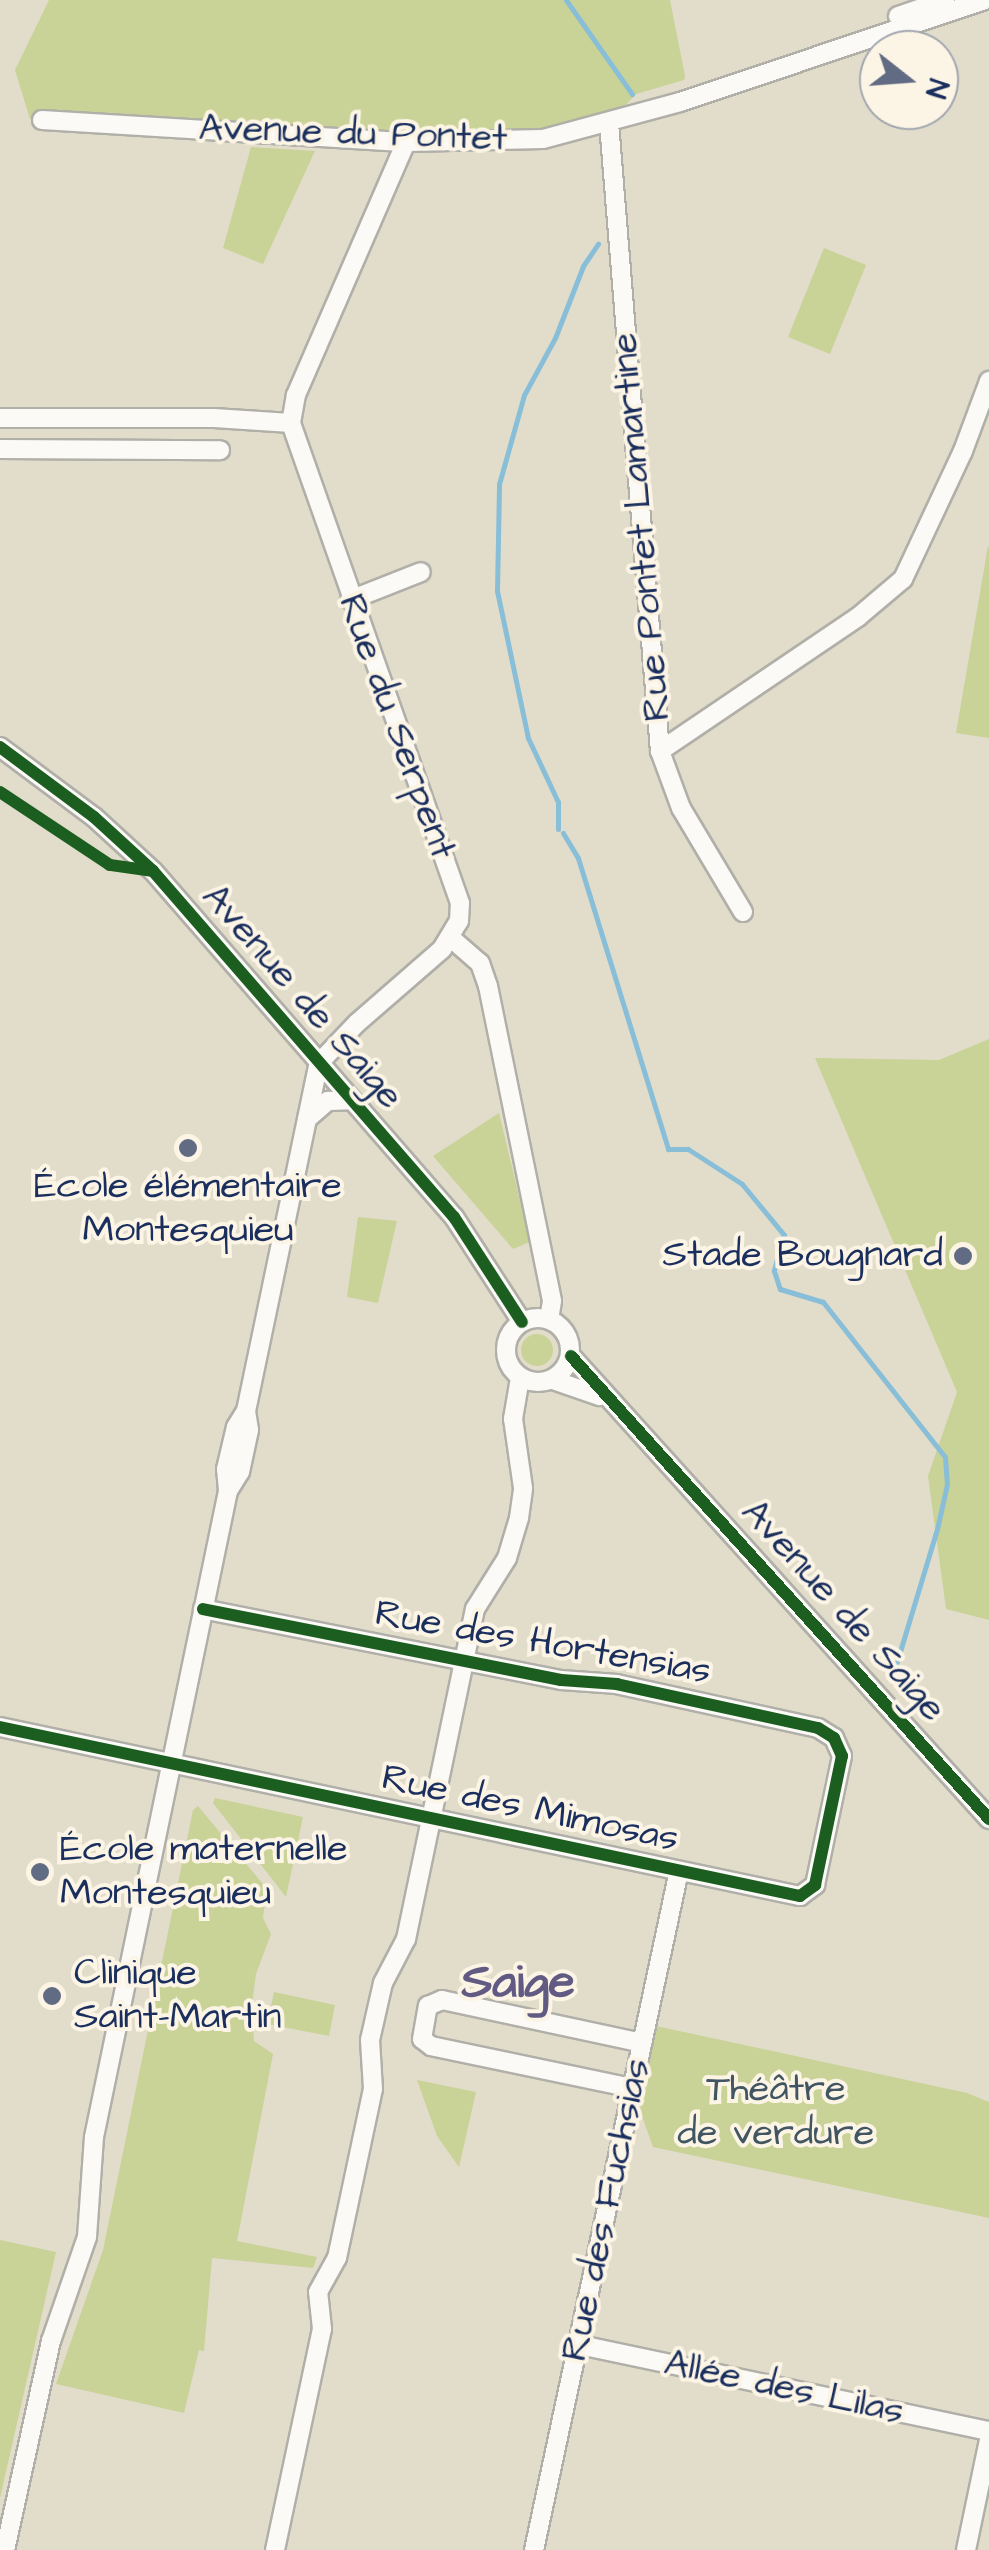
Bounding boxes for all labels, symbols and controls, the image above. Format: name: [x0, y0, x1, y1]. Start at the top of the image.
north arrow: [859, 30, 959, 130]
text: N: [915, 74, 957, 102]
street label: Avenue du Pontet: [198, 106, 508, 162]
street label: Rue Pontet Lamartine: [602, 331, 682, 723]
street label: Rue du Serpent: [327, 589, 465, 865]
street label: Avenue de Saige: [192, 875, 412, 1119]
marker: École élémentaire Montesquieu: [177, 1137, 199, 1159]
place label: École élémentaire Montesquieu: [34, 1164, 342, 1254]
place label: Stade Bougnard: [663, 1233, 943, 1279]
marker: Stade Bougnard: [952, 1245, 974, 1267]
street label: Avenue de Saige: [731, 1490, 955, 1732]
street label: Rue des Hortensias: [372, 1591, 714, 1695]
street label: Rue des Mimosas: [378, 1755, 682, 1863]
place label: École maternelle Montesquieu: [60, 1827, 348, 1916]
marker: École maternelle Montesquieu: [29, 1861, 51, 1883]
place label: Clinique Saint-Martin: [74, 1951, 282, 2040]
district label: Saige: [461, 1955, 575, 2013]
marker: Clinique Saint-Martin: [39, 1983, 65, 2009]
street label: Rue des Fuchsias: [553, 2055, 661, 2365]
park label: Théâtre de verdure: [678, 2067, 874, 2156]
street label: Allée des Lilas: [660, 2340, 908, 2436]

